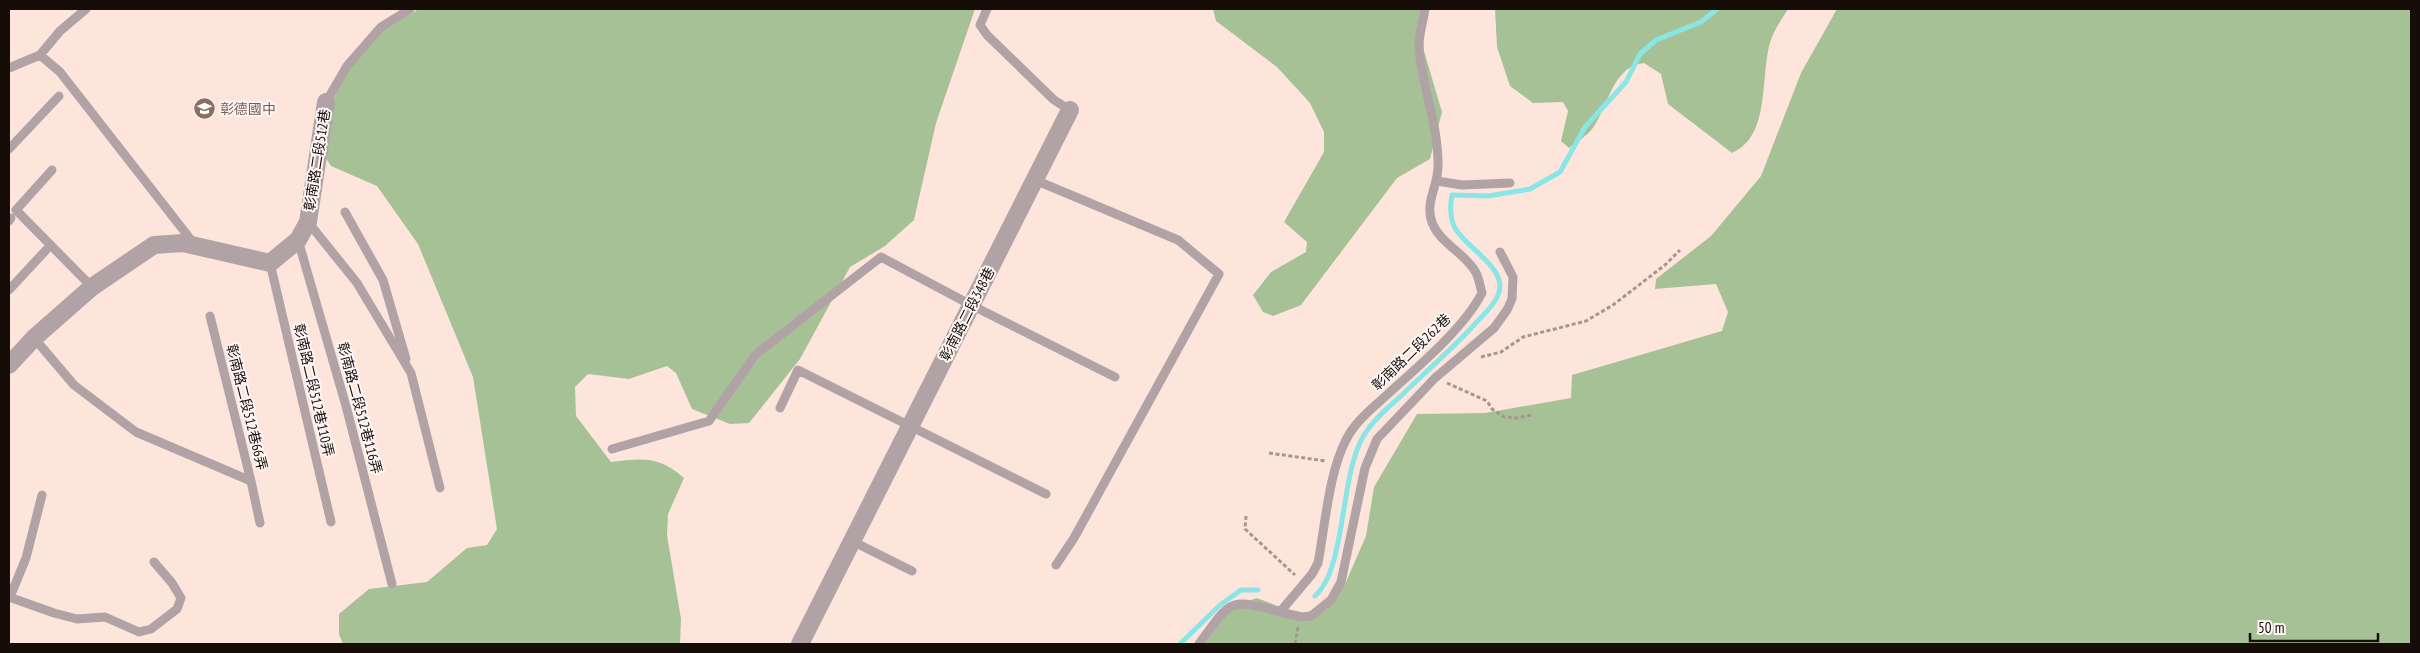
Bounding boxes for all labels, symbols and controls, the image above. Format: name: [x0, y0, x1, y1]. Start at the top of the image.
school or university icon: 彰德國中: [192, 97, 216, 121]
place label: 彰德國中: [220, 100, 276, 118]
street label: 彰南路二段512巷: [300, 108, 334, 212]
street label: 彰南路二段348巷: [936, 264, 998, 364]
street label: 彰南路二段262巷: [1368, 310, 1454, 394]
street label: 彰南路二段512巷110弄: [290, 322, 338, 458]
street label: 彰南路二段512巷116弄: [334, 340, 386, 476]
street label: 彰南路二段512巷66弄: [223, 342, 271, 472]
scale bar: [2250, 610, 2378, 642]
text: 50 m: [2258, 618, 2284, 637]

